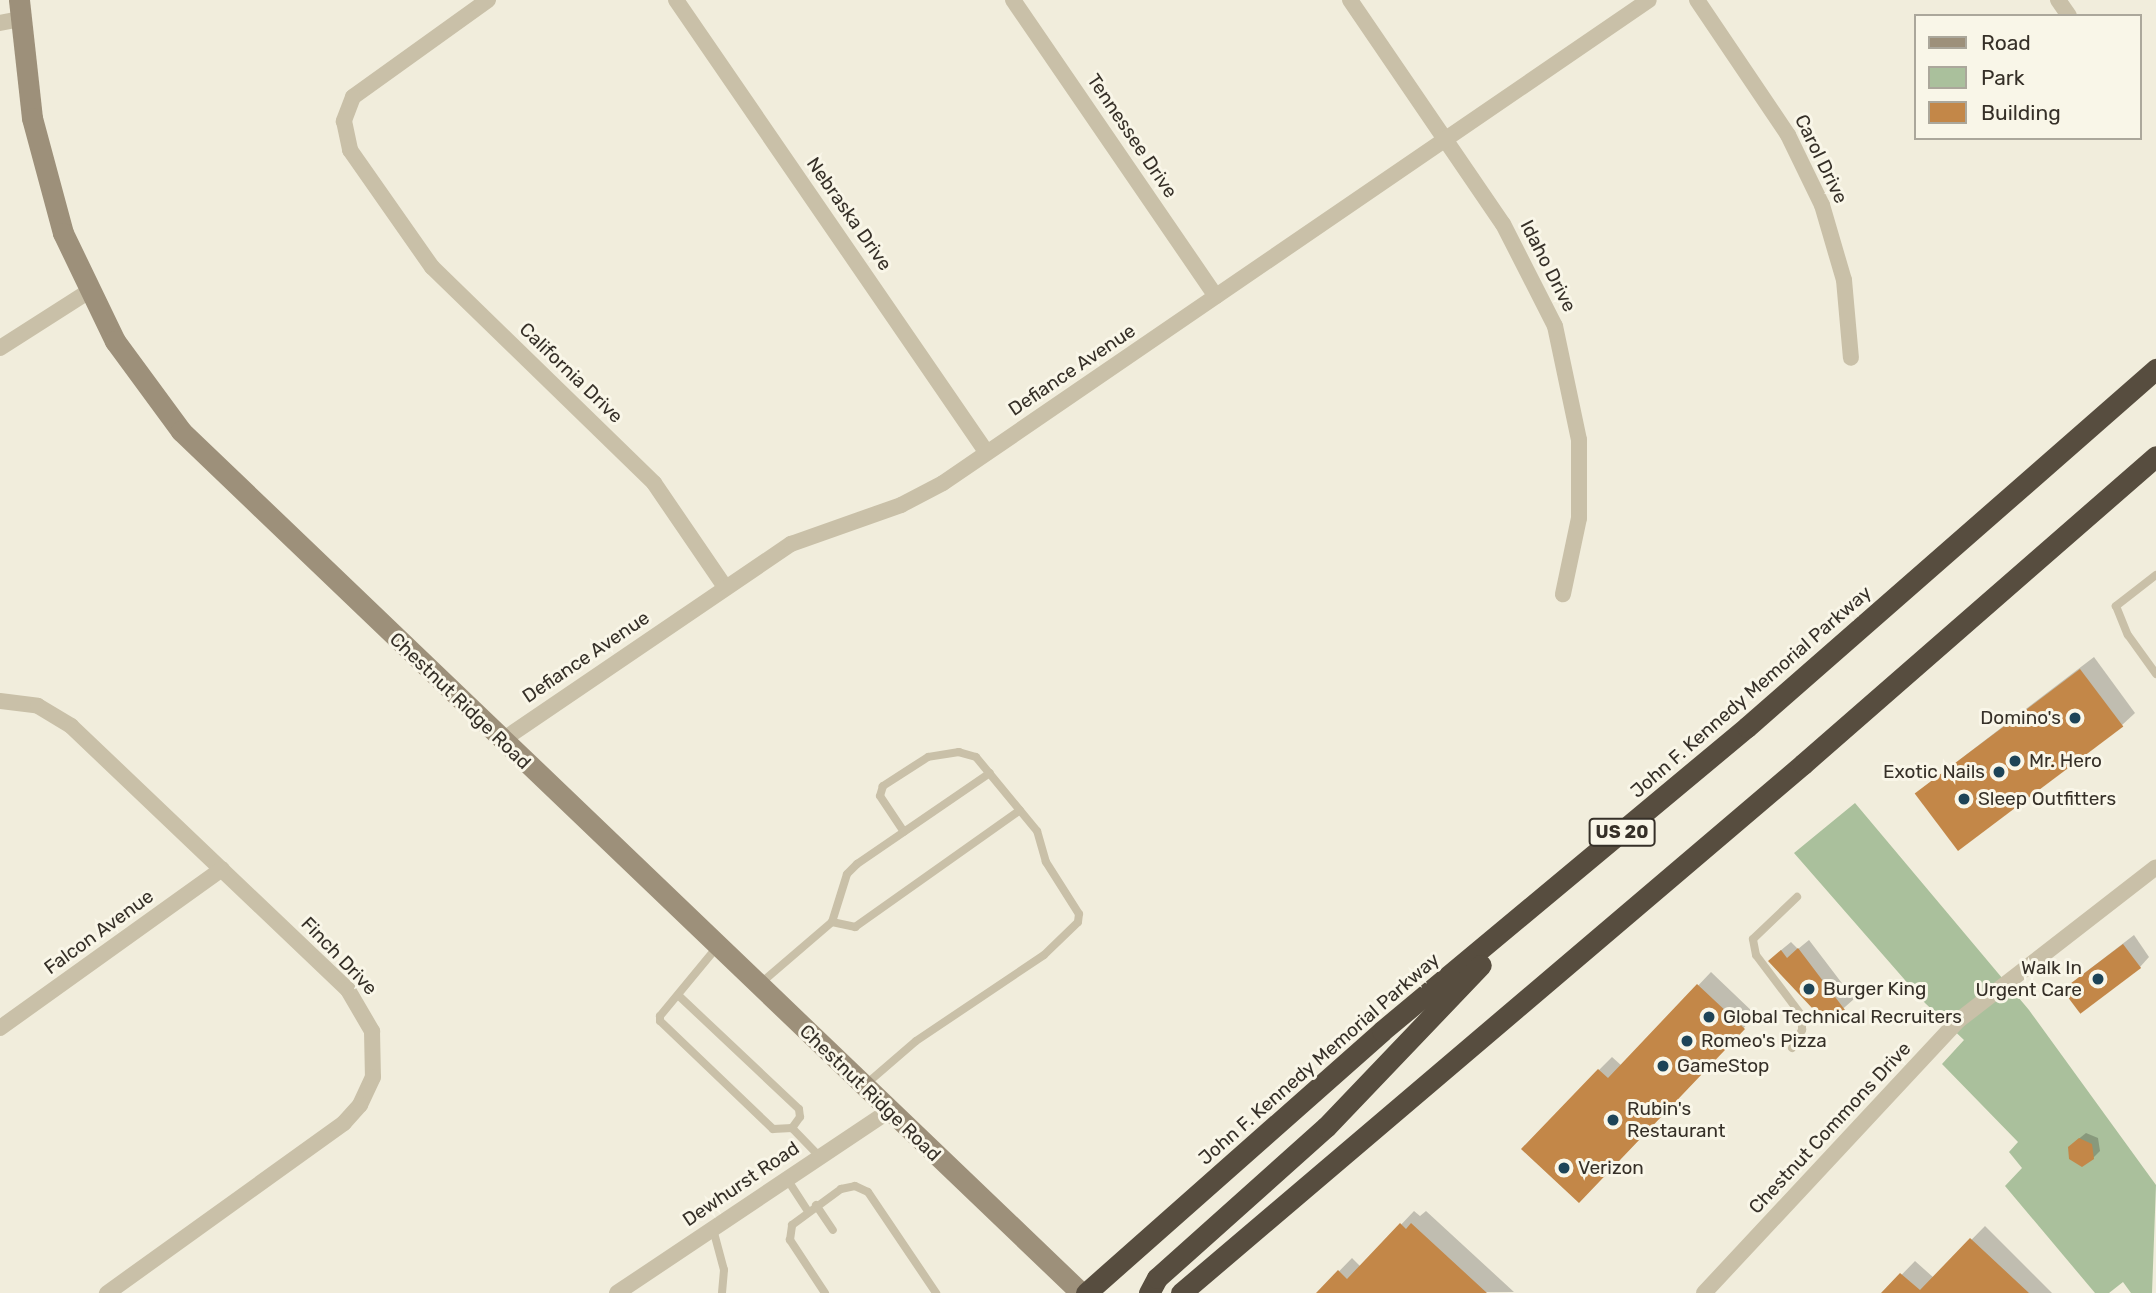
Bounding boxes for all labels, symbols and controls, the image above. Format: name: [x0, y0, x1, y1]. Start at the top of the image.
legend: [1914, 14, 2142, 140]
text: Road: [1981, 30, 2031, 55]
text: Park: [1981, 65, 2025, 90]
street label: Tennessee Drive: [1082, 70, 1182, 202]
text: Building: [1981, 100, 2061, 125]
street label: Carol Drive: [1790, 111, 1852, 207]
street label: Nebraska Drive: [802, 153, 896, 275]
street label: Idaho Drive: [1515, 216, 1581, 316]
street label: California Drive: [515, 318, 627, 428]
street label: Defiance Avenue: [1004, 319, 1140, 421]
street label: John F. Kennedy Memorial Parkway: [1626, 581, 1876, 803]
street label: Defiance Avenue: [518, 606, 654, 708]
street label: Chestnut Ridge Road: [385, 628, 535, 774]
place label: Domino's: [1980, 707, 2061, 729]
marker: Domino's: [2067, 710, 2083, 726]
place label: Mr. Hero: [2029, 750, 2102, 772]
marker: Mr. Hero: [2007, 753, 2023, 769]
place label: Exotic Nails: [1883, 761, 1985, 783]
marker: Exotic Nails: [1991, 764, 2007, 780]
place label: Sleep Outfitters: [1978, 788, 2116, 810]
marker: Sleep Outfitters: [1956, 791, 1972, 807]
road number: US 20: [1587, 818, 1657, 846]
street label: Falcon Avenue: [40, 885, 158, 979]
street label: Finch Drive: [296, 912, 382, 1000]
street label: John F. Kennedy Memorial Parkway: [1194, 948, 1444, 1170]
place label: Walk In Urgent Care: [1975, 957, 2082, 1001]
marker: Walk In Urgent Care: [2088, 969, 2108, 989]
place label: Burger King: [1823, 978, 1927, 1000]
marker: Burger King: [1801, 981, 1817, 997]
place label: Global Technical Recruiters: [1723, 1006, 1962, 1028]
marker: Global Technical Recruiters: [1701, 1009, 1717, 1025]
street label: Chestnut Ridge Road: [795, 1020, 945, 1166]
place label: Romeo's Pizza: [1701, 1030, 1827, 1052]
marker: Romeo's Pizza: [1679, 1033, 1695, 1049]
street label: Chestnut Commons Drive: [1744, 1037, 1916, 1219]
place label: GameStop: [1677, 1055, 1769, 1077]
marker: GameStop: [1655, 1058, 1671, 1074]
place label: Rubin's Restaurant: [1627, 1098, 1725, 1142]
marker: Rubin's Restaurant: [1605, 1112, 1621, 1128]
street label: Dewhurst Road: [678, 1137, 804, 1231]
place label: Verizon: [1578, 1157, 1644, 1179]
marker: Verizon: [1556, 1160, 1572, 1176]

